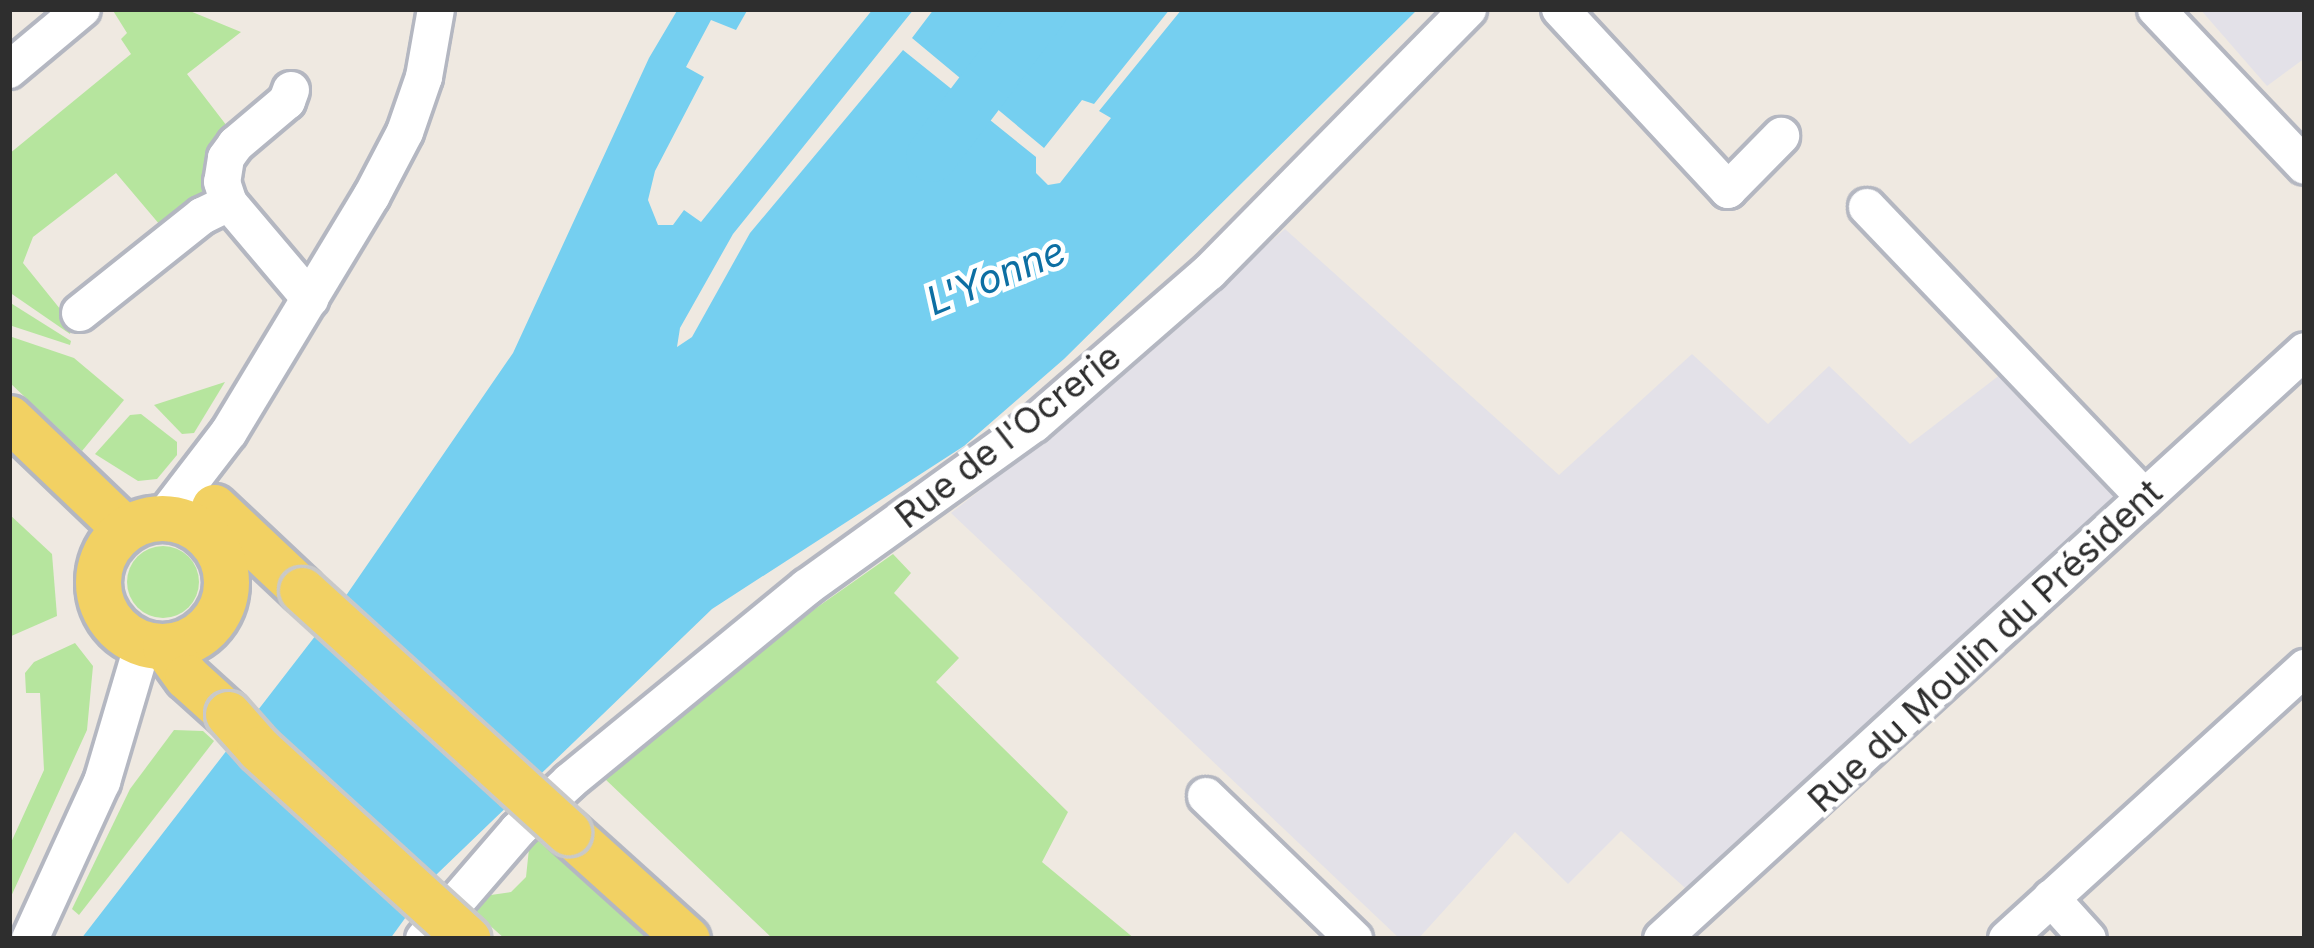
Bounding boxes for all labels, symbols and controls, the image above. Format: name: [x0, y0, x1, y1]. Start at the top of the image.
water label: L'Yonne: [920, 227, 1072, 325]
street label: Rue de l'Ocrerie: [887, 335, 1129, 537]
street label: Rue du Moulin du Président: [1799, 471, 2171, 821]

